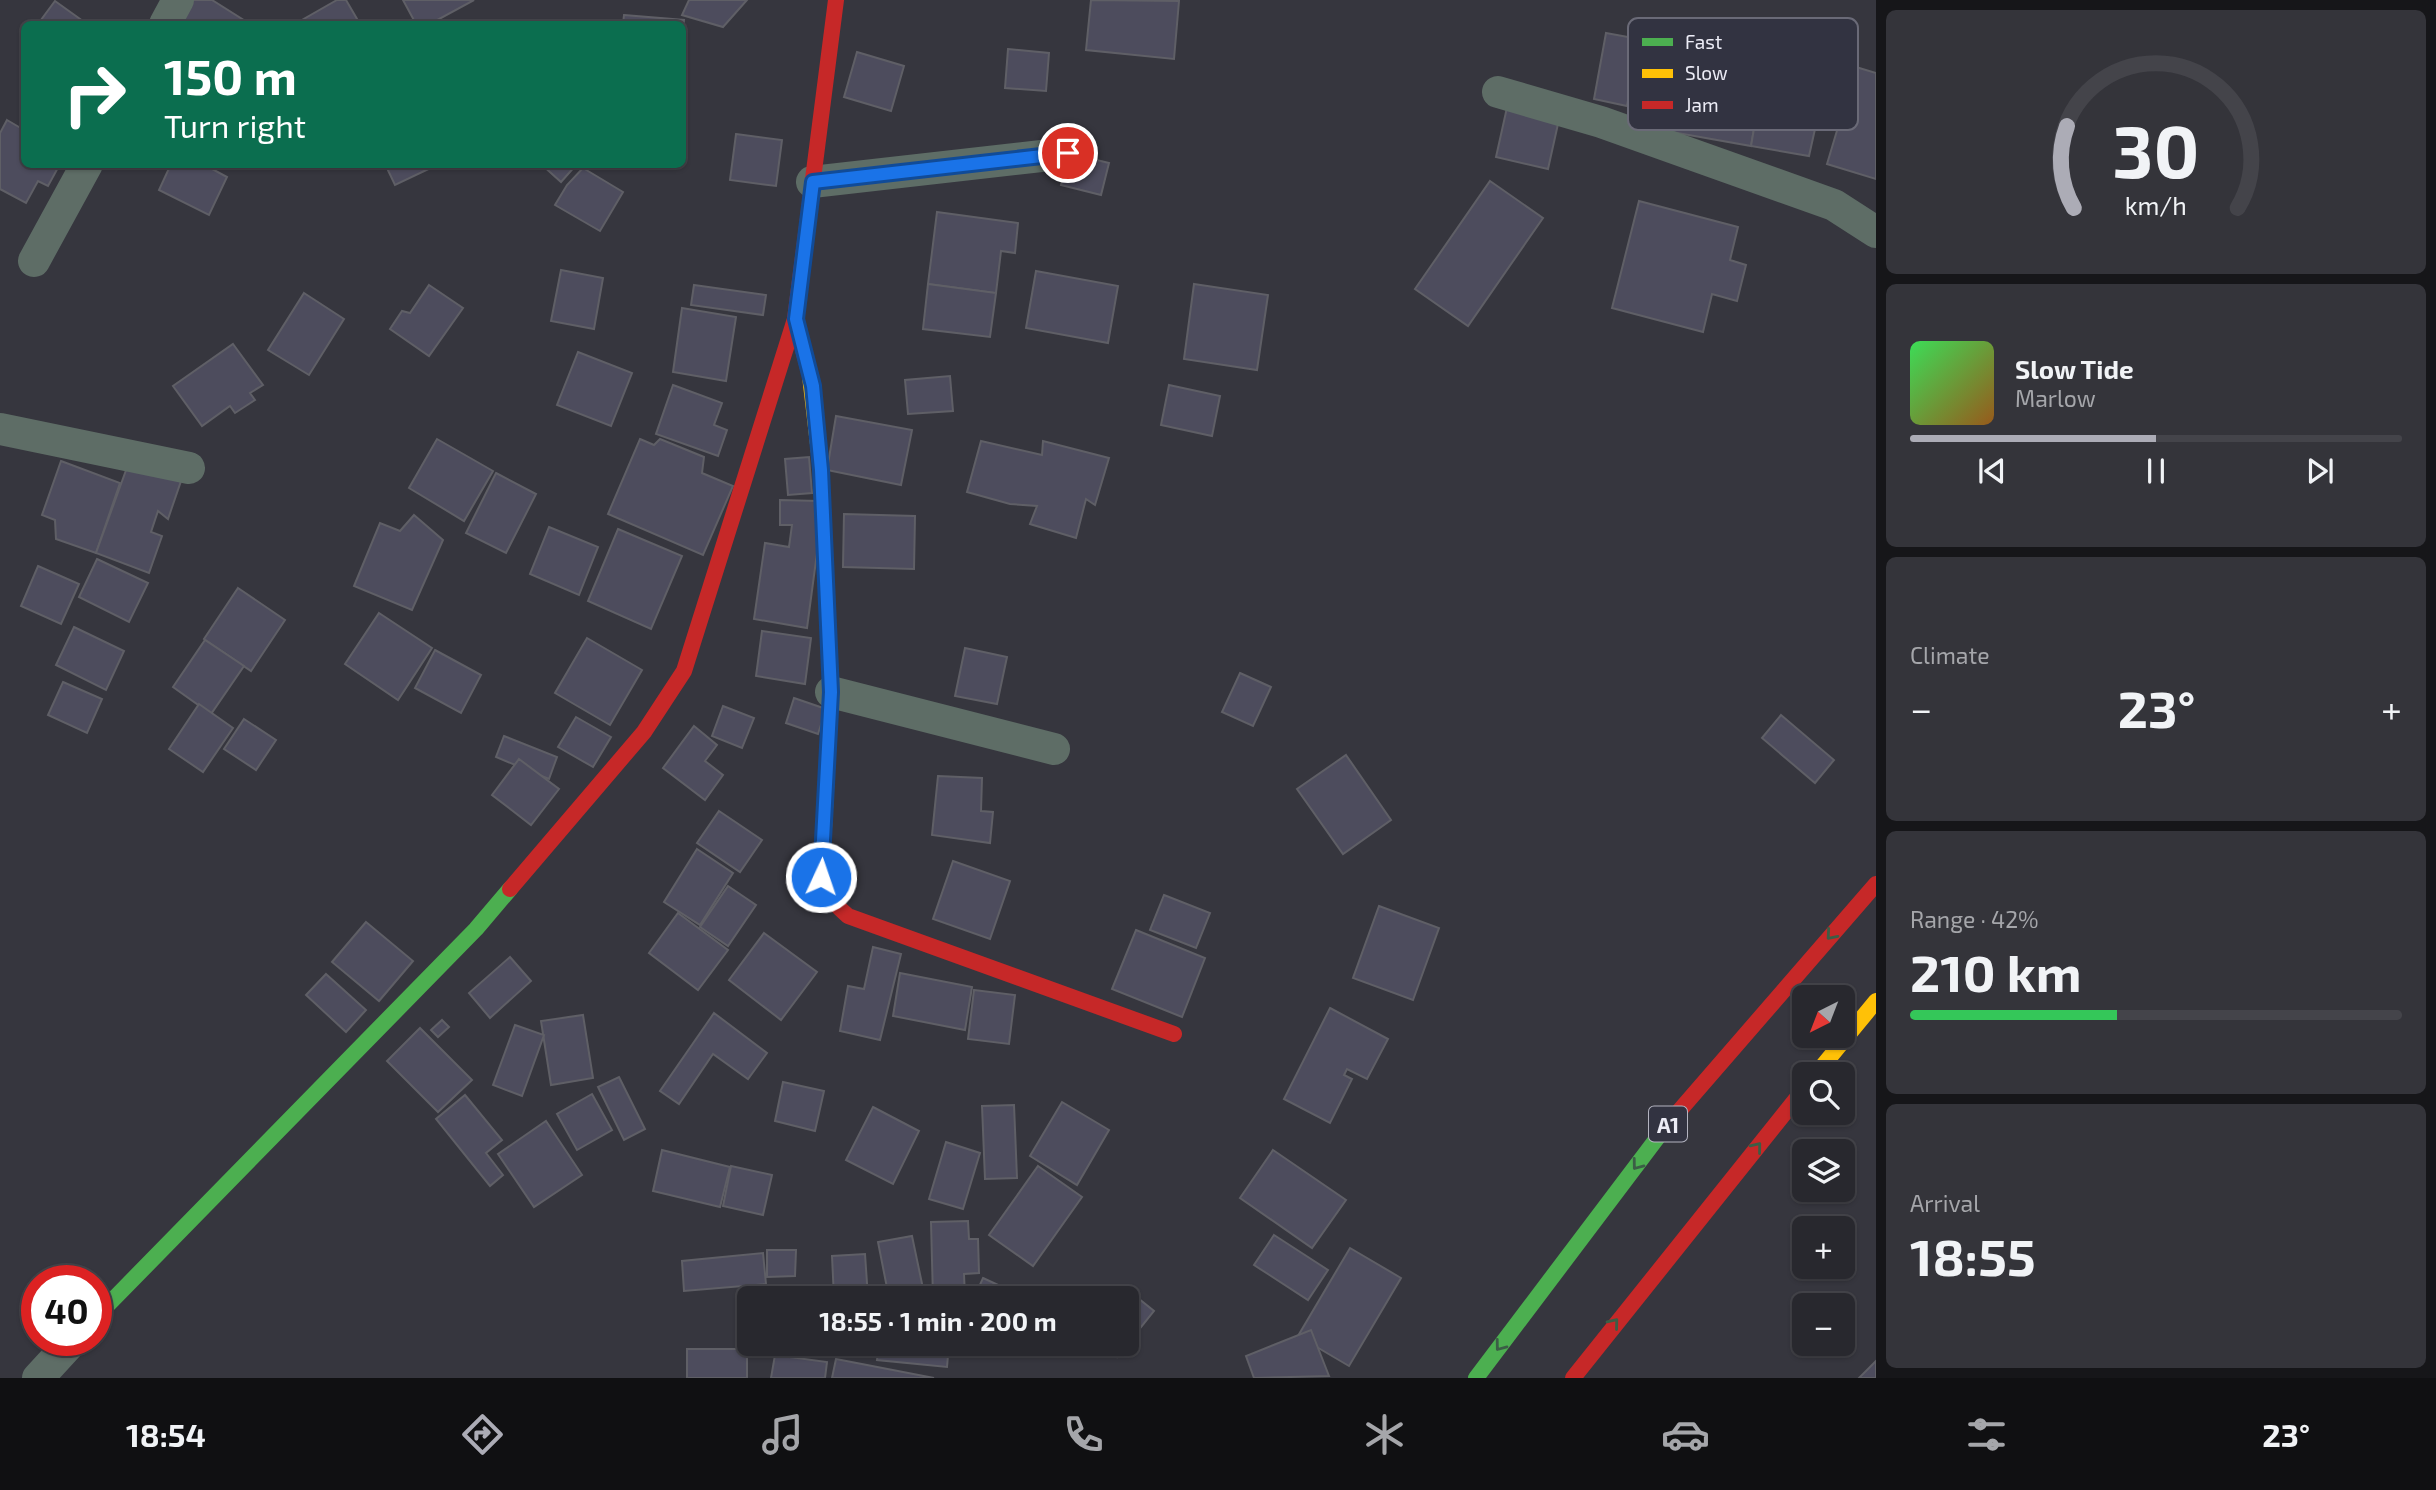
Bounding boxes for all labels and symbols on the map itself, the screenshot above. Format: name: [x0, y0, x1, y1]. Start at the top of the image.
legend: [1628, 18, 1858, 130]
text: Fast: [1685, 30, 1722, 53]
text: Slow: [1685, 61, 1728, 84]
text: Jam: [1685, 93, 1719, 116]
pin: [1038, 123, 1098, 183]
position arrow: [784, 840, 858, 914]
one-way arrow: [1827, 927, 1839, 940]
north arrow: [1792, 985, 1855, 1048]
road number: A1: [1649, 1106, 1687, 1142]
one-way arrow: [1749, 1142, 1762, 1154]
one-way arrow: [1633, 1157, 1645, 1170]
speed limit sign: 40: [21, 1265, 112, 1356]
one-way arrow: [1606, 1319, 1618, 1332]
one-way arrow: [1495, 1339, 1508, 1351]

